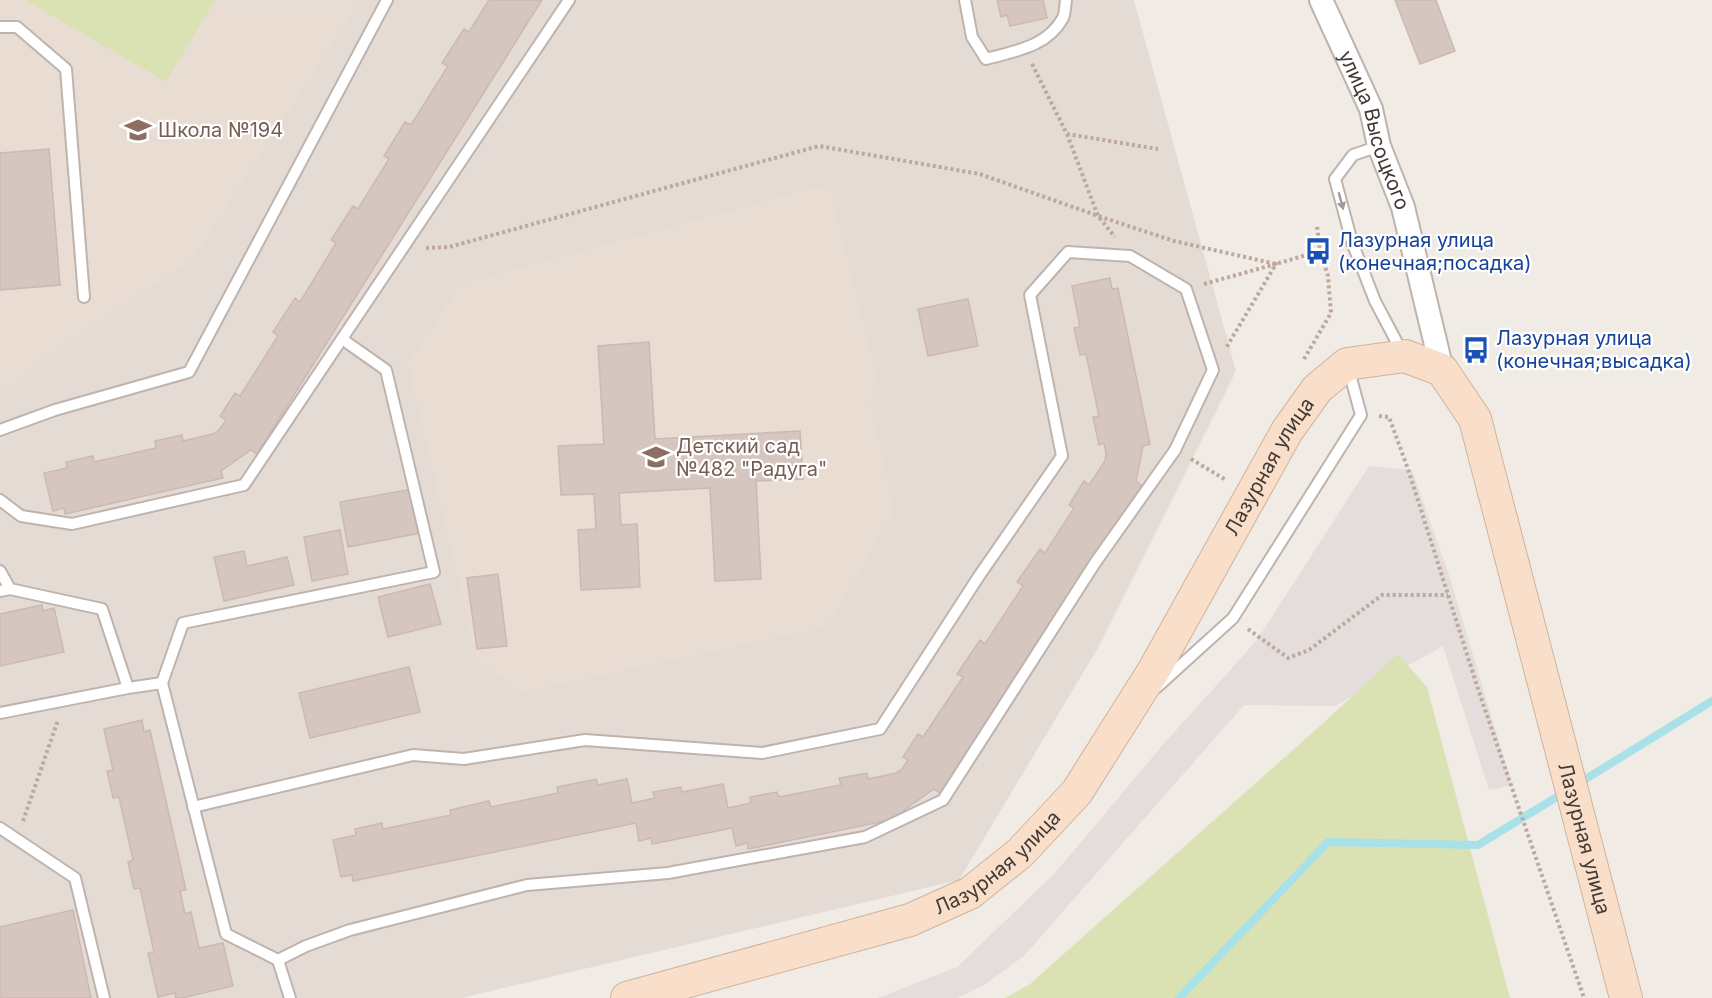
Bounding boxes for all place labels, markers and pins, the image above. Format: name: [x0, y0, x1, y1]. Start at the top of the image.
school or university icon: Школа №194: [123, 115, 153, 145]
place label: Школа №194: [158, 118, 283, 142]
place label: Лазурная улица (конечная;посадка): [1338, 228, 1532, 275]
bus stop icon: Лазурная улица (конечная;посадка): [1303, 236, 1333, 266]
place label: Лазурная улица (конечная;высадка): [1496, 326, 1692, 373]
bus stop icon: Лазурная улица (конечная;высадка): [1461, 335, 1491, 365]
place label: Детский сад №482 "Радуга": [676, 434, 827, 481]
school or university icon: Детский сад №482 "Радуга": [641, 442, 671, 472]

